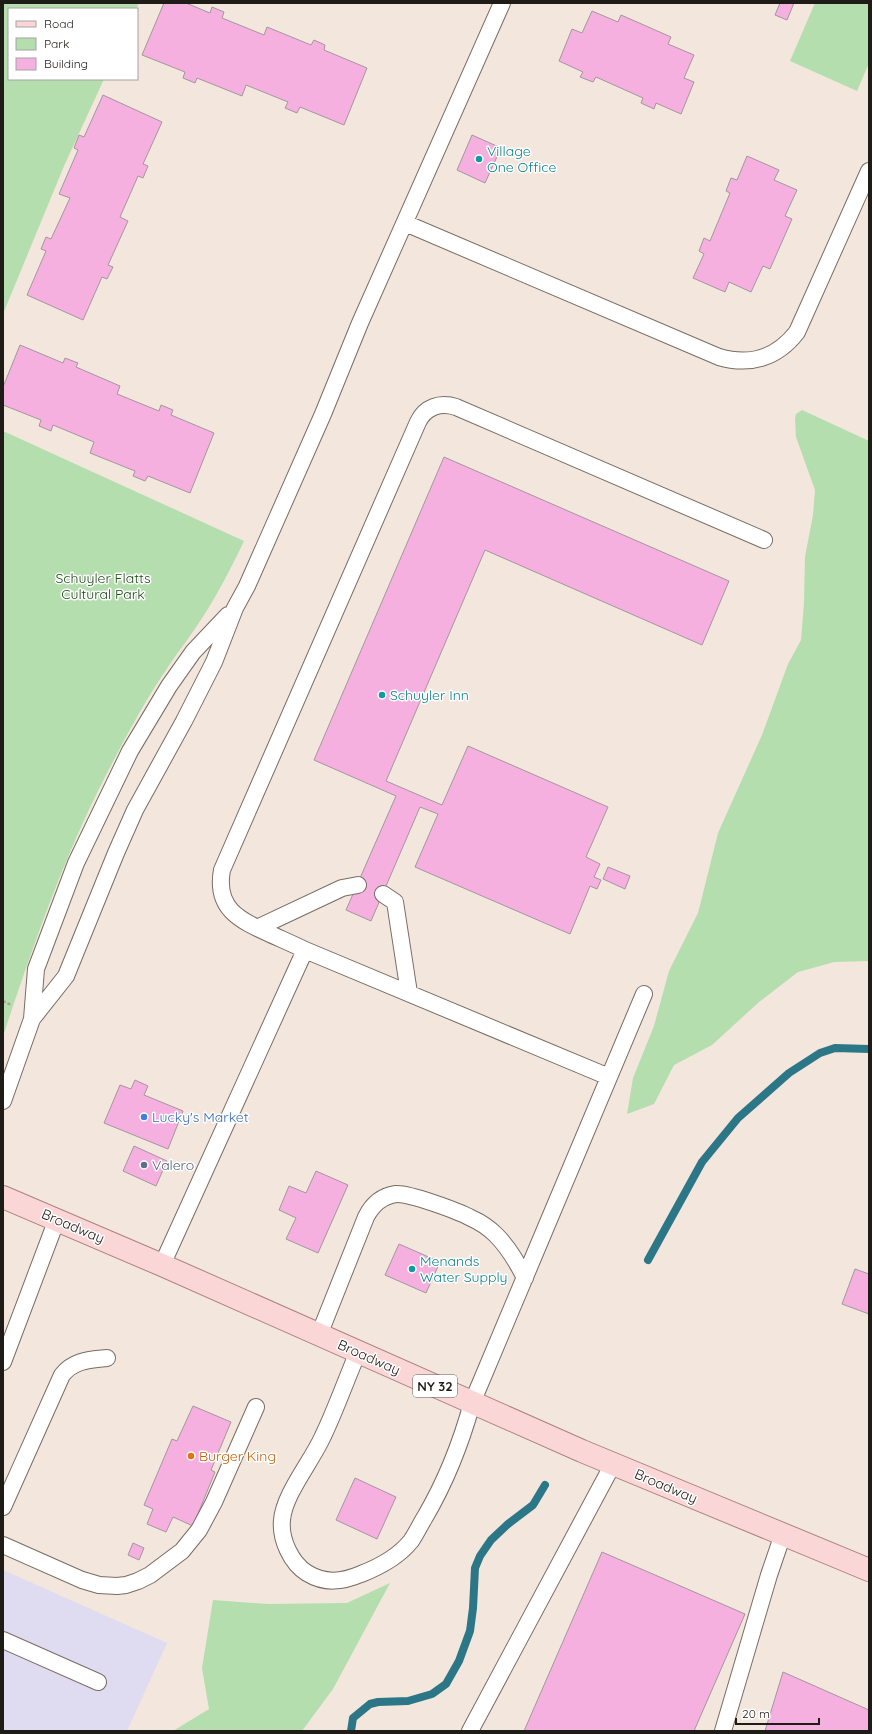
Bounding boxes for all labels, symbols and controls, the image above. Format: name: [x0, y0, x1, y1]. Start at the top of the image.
legend: [8, 8, 138, 80]
text: Road: [44, 16, 74, 31]
text: Park: [44, 36, 69, 51]
text: Building: [44, 56, 88, 71]
place label: Village One Office: [487, 142, 557, 176]
marker: Village One Office: [474, 154, 484, 164]
park label: Schuyler Flatts Cultural Park: [55, 569, 151, 603]
place label: Schuyler Inn: [390, 686, 469, 704]
marker: Schuyler Inn: [377, 690, 387, 700]
place label: Lucky's Market: [152, 1108, 249, 1126]
marker: Lucky's Market: [139, 1112, 149, 1122]
place label: Valero: [152, 1156, 194, 1174]
marker: Valero: [139, 1160, 149, 1170]
street label: Broadway: [39, 1205, 107, 1247]
place label: Menands Water Supply: [420, 1252, 507, 1286]
marker: Menands Water Supply: [407, 1264, 417, 1274]
street label: Broadway: [335, 1335, 403, 1379]
road number: NY 32: [413, 1375, 457, 1397]
place label: Burger King: [199, 1447, 276, 1465]
marker: Burger King: [186, 1451, 196, 1461]
street label: Broadway: [632, 1465, 700, 1507]
scale bar: [736, 1700, 819, 1726]
text: 20 m: [742, 1706, 770, 1721]

